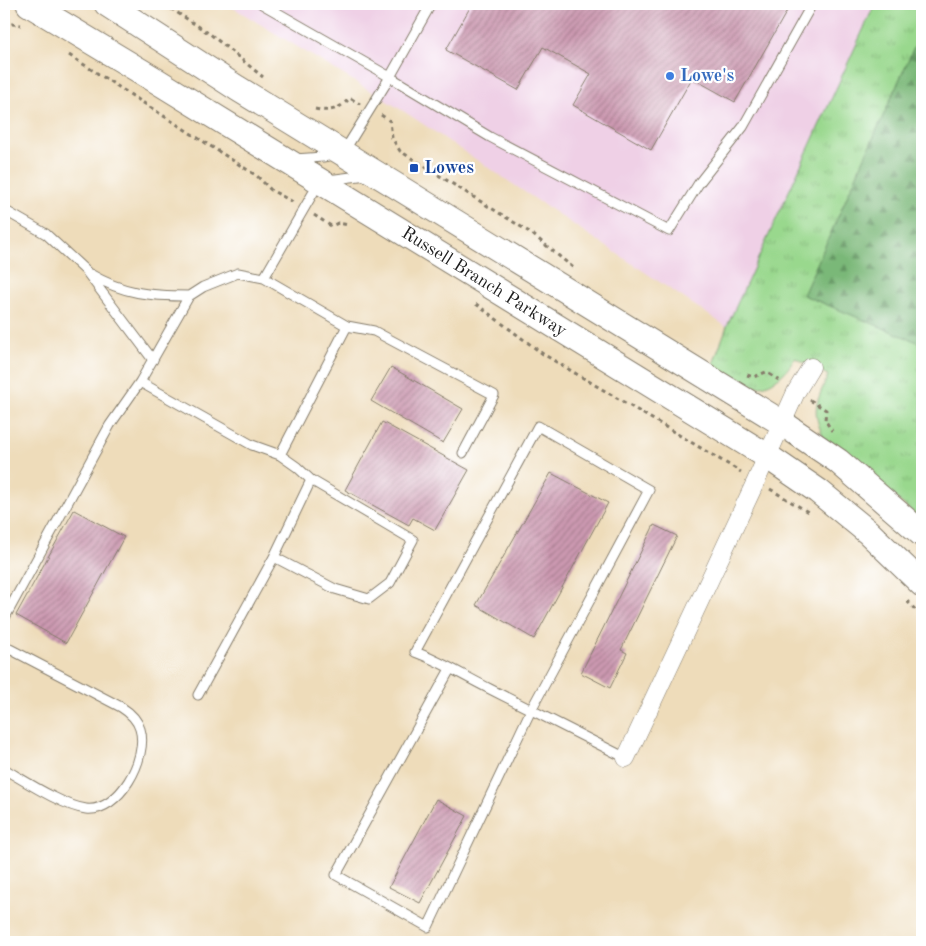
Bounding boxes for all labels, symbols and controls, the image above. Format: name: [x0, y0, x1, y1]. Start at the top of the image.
place label: Lowe's: [680, 67, 735, 85]
marker: Lowe's: [664, 70, 676, 82]
place label: Lowes: [424, 159, 474, 177]
marker: Lowes: [408, 162, 420, 174]
street label: Russell Branch Parkway: [398, 224, 570, 340]

